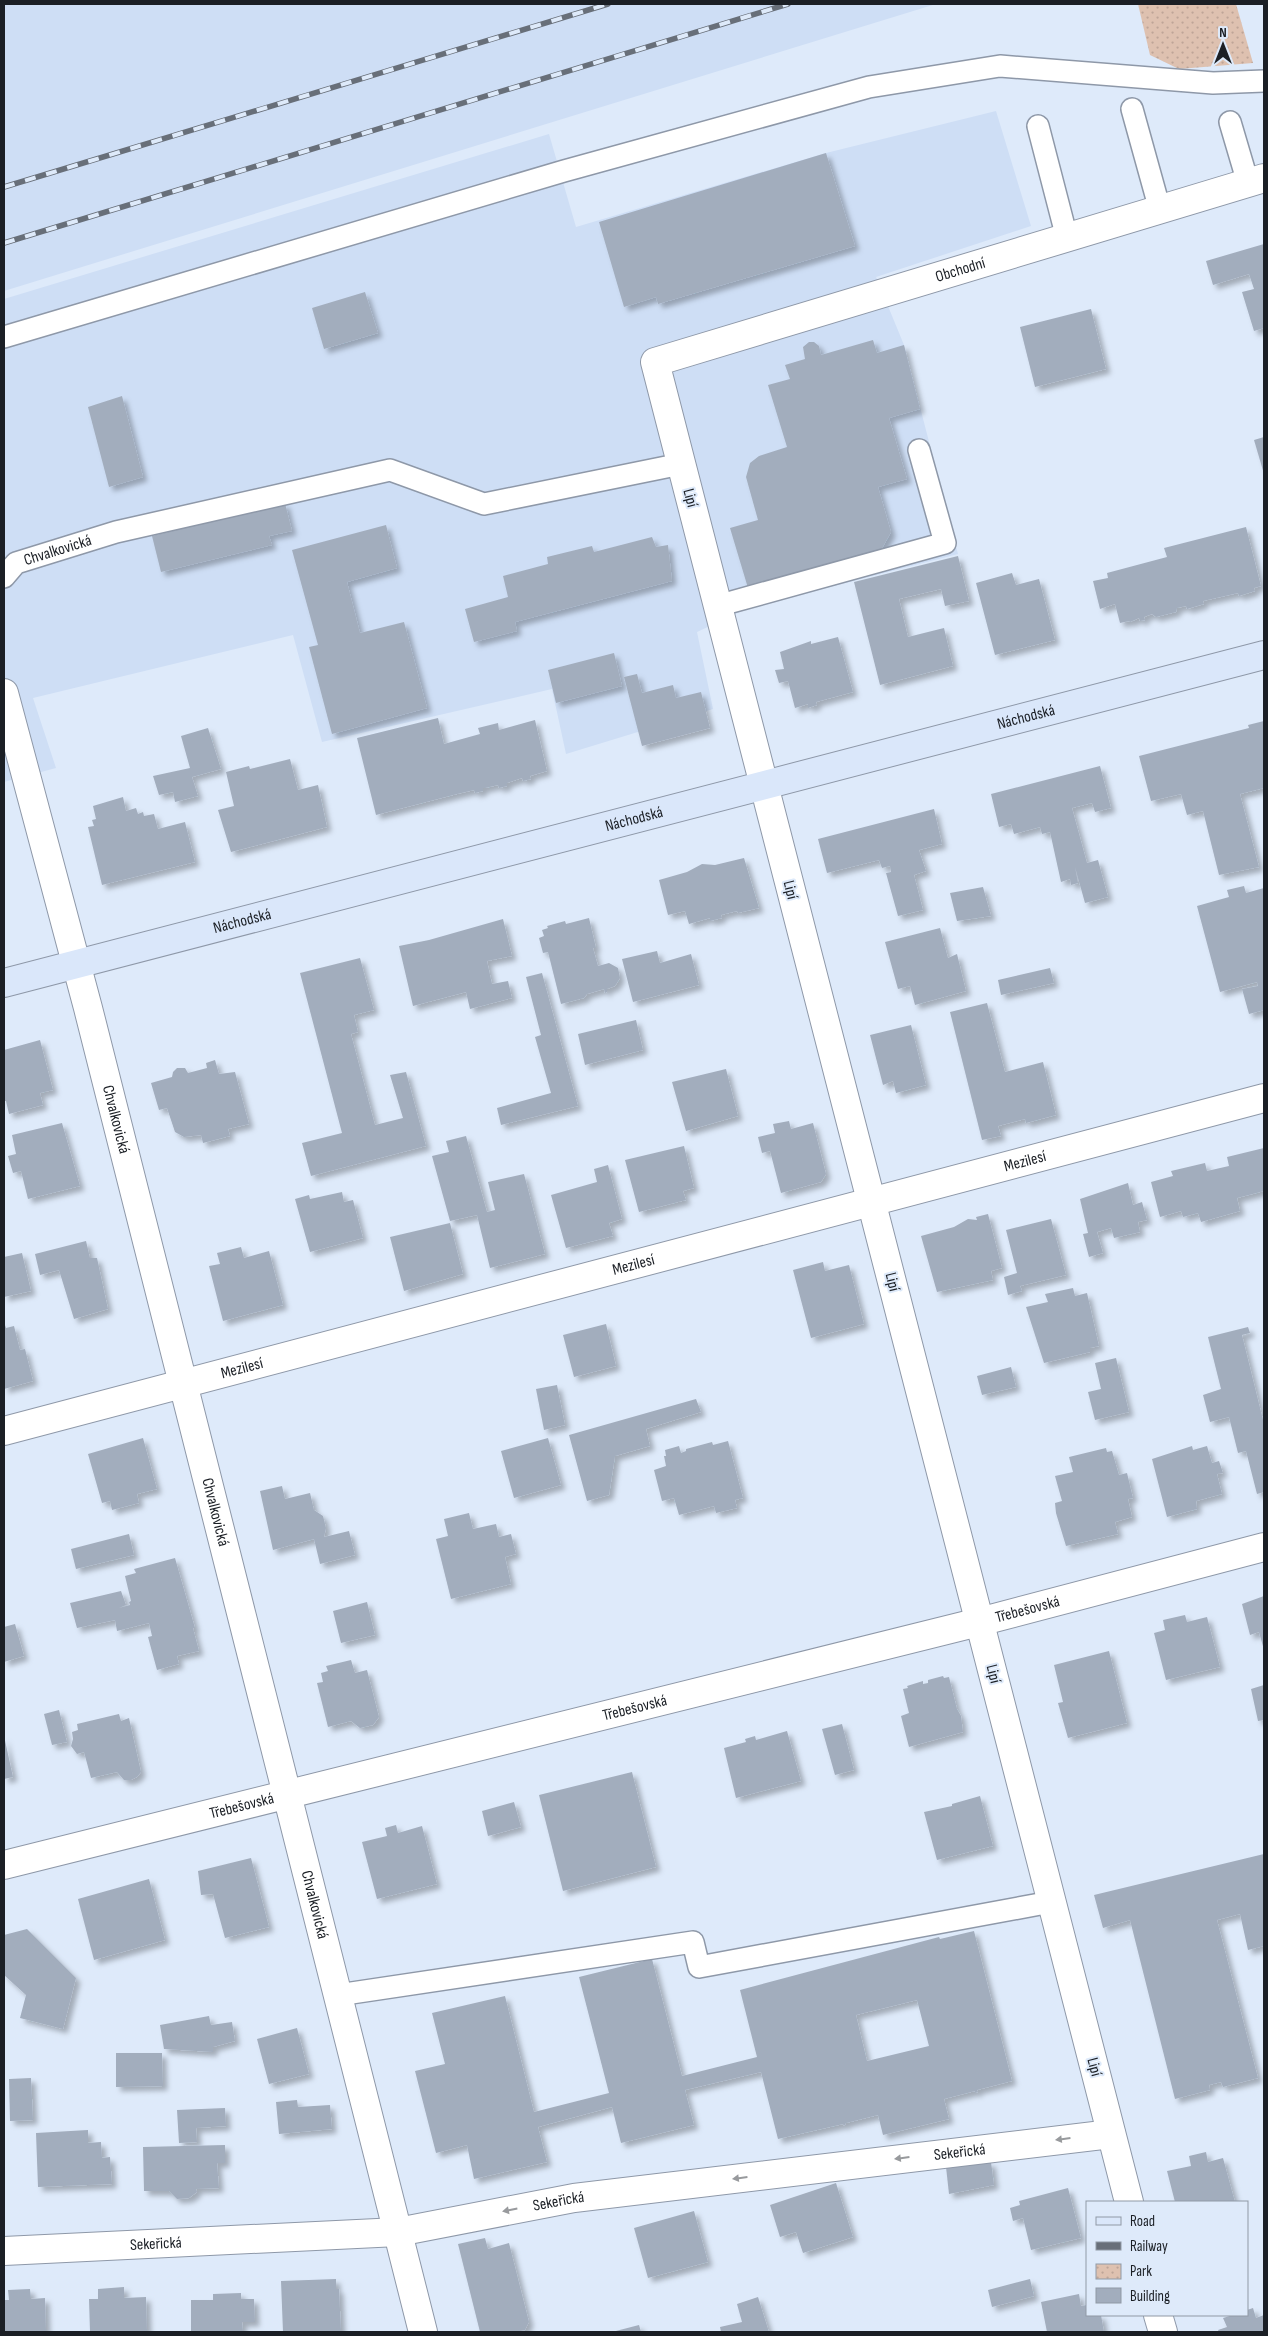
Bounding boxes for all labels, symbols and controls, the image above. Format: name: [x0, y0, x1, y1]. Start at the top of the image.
north arrow: [1198, 20, 1248, 70]
text: N: [1219, 24, 1227, 41]
street label: Obchodní: [933, 253, 987, 286]
street label: Lipí: [678, 487, 702, 509]
street label: Chvalkovická: [21, 531, 94, 570]
street label: Náchodská: [995, 700, 1057, 734]
street label: Náchodská: [603, 802, 665, 836]
street label: Lipí: [779, 879, 801, 901]
street label: Náchodská: [211, 904, 273, 938]
street label: Chvalkovická: [98, 1083, 134, 1156]
street label: Mezilesí: [1002, 1147, 1048, 1176]
street label: Mezilesí: [610, 1250, 657, 1279]
street label: Lipí: [881, 1271, 903, 1293]
street label: Mezilesí: [219, 1353, 265, 1383]
street label: Chvalkovická: [198, 1476, 233, 1548]
street label: Třebešovská: [993, 1592, 1062, 1627]
street label: Lipí: [982, 1663, 1004, 1685]
street label: Třebešovská: [601, 1691, 669, 1725]
street label: Třebešovská: [208, 1789, 276, 1823]
street label: Chvalkovická: [297, 1868, 333, 1941]
street label: Lipí: [1082, 2056, 1106, 2078]
one-way arrow: [1055, 2135, 1071, 2143]
street label: Sekeřická: [933, 2140, 986, 2165]
one-way arrow: [893, 2154, 909, 2162]
one-way arrow: [732, 2174, 748, 2182]
street label: Sekeřická: [531, 2187, 585, 2215]
legend: [1086, 2201, 1248, 2316]
one-way arrow: [502, 2207, 518, 2215]
text: Road: [1130, 2212, 1155, 2231]
street label: Sekeřická: [129, 2233, 182, 2254]
text: Railway: [1130, 2237, 1168, 2256]
text: Park: [1130, 2262, 1152, 2281]
text: Building: [1130, 2287, 1170, 2306]

